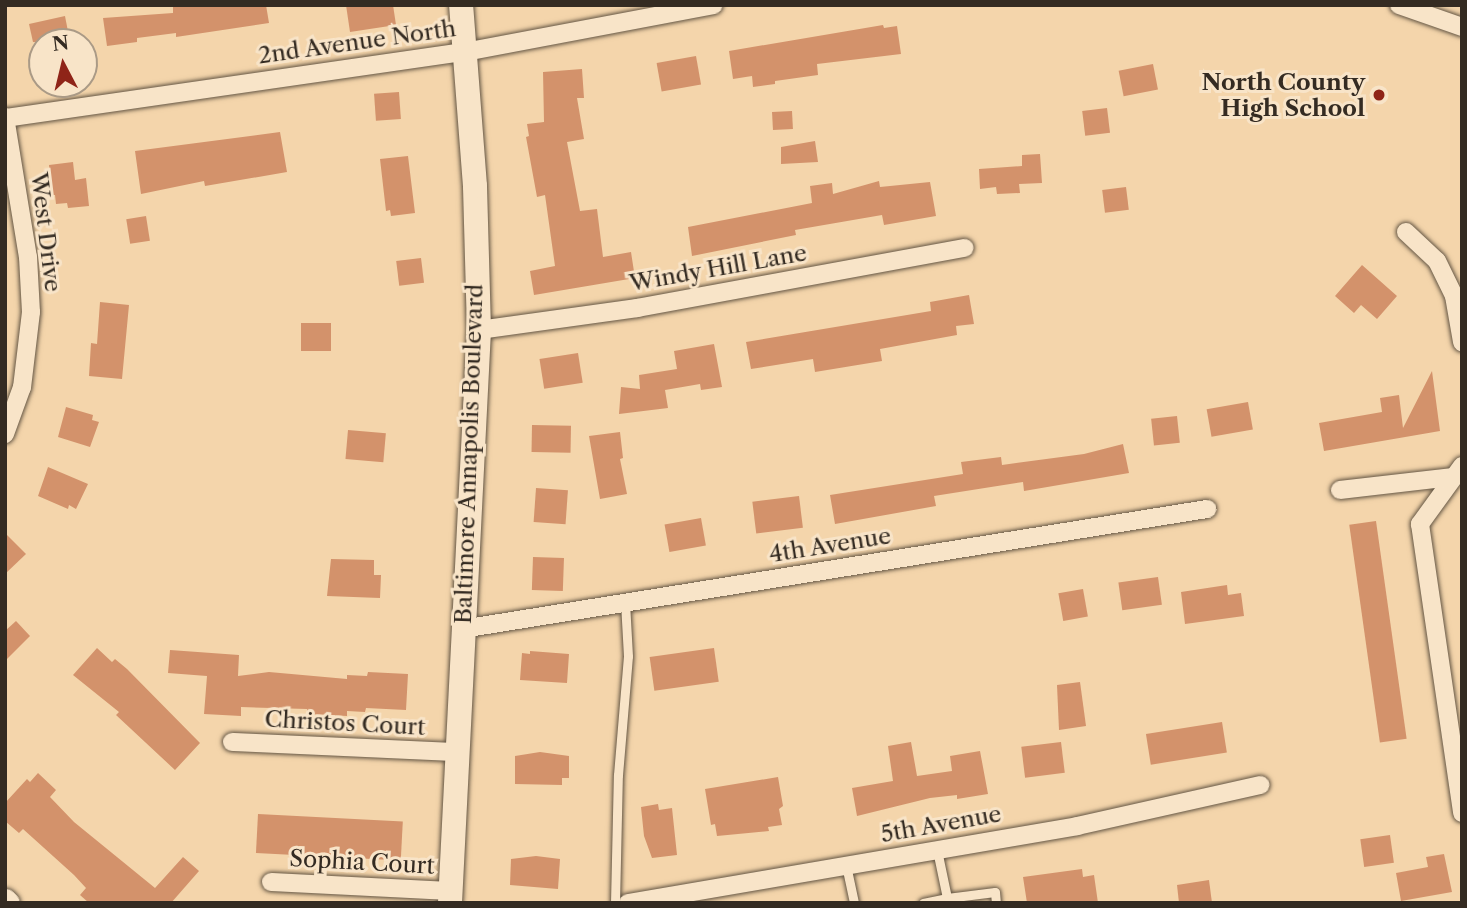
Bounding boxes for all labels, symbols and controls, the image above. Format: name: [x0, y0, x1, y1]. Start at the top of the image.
street label: 2nd Avenue North: [256, 14, 458, 70]
north arrow: [28, 28, 98, 98]
text: N: [51, 31, 70, 56]
place label: North County High School: [1202, 68, 1365, 122]
marker: North County High School: [1371, 87, 1387, 103]
street label: West Drive: [25, 171, 67, 293]
street label: Windy Hill Lane: [627, 239, 809, 297]
street label: Baltimore Annapolis Boulevard: [449, 283, 489, 625]
street label: 4th Avenue: [767, 522, 893, 568]
street label: Christos Court: [264, 705, 426, 741]
street label: 5th Avenue: [878, 800, 1004, 848]
street label: Sophia Court: [289, 844, 435, 880]

